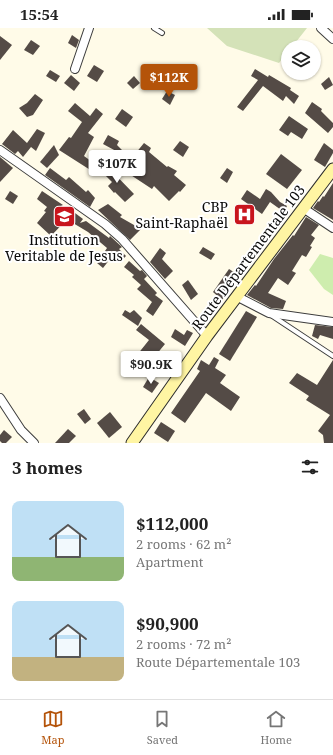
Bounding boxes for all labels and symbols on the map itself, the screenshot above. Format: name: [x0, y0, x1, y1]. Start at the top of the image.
pin: $112K: [141, 64, 197, 98]
pin: $107K: [89, 150, 145, 184]
street label: Route Départementale 103: [187, 181, 309, 333]
place label: CBP Saint-Raphaël: [135, 197, 229, 232]
hospital icon: CBP Saint-Raphaël: [231, 201, 257, 227]
school or university icon: Institution Veritable de Jesus: [51, 204, 77, 230]
place label: Institution Veritable de Jesus: [5, 230, 123, 265]
pin: $90.9K: [118, 351, 184, 385]

